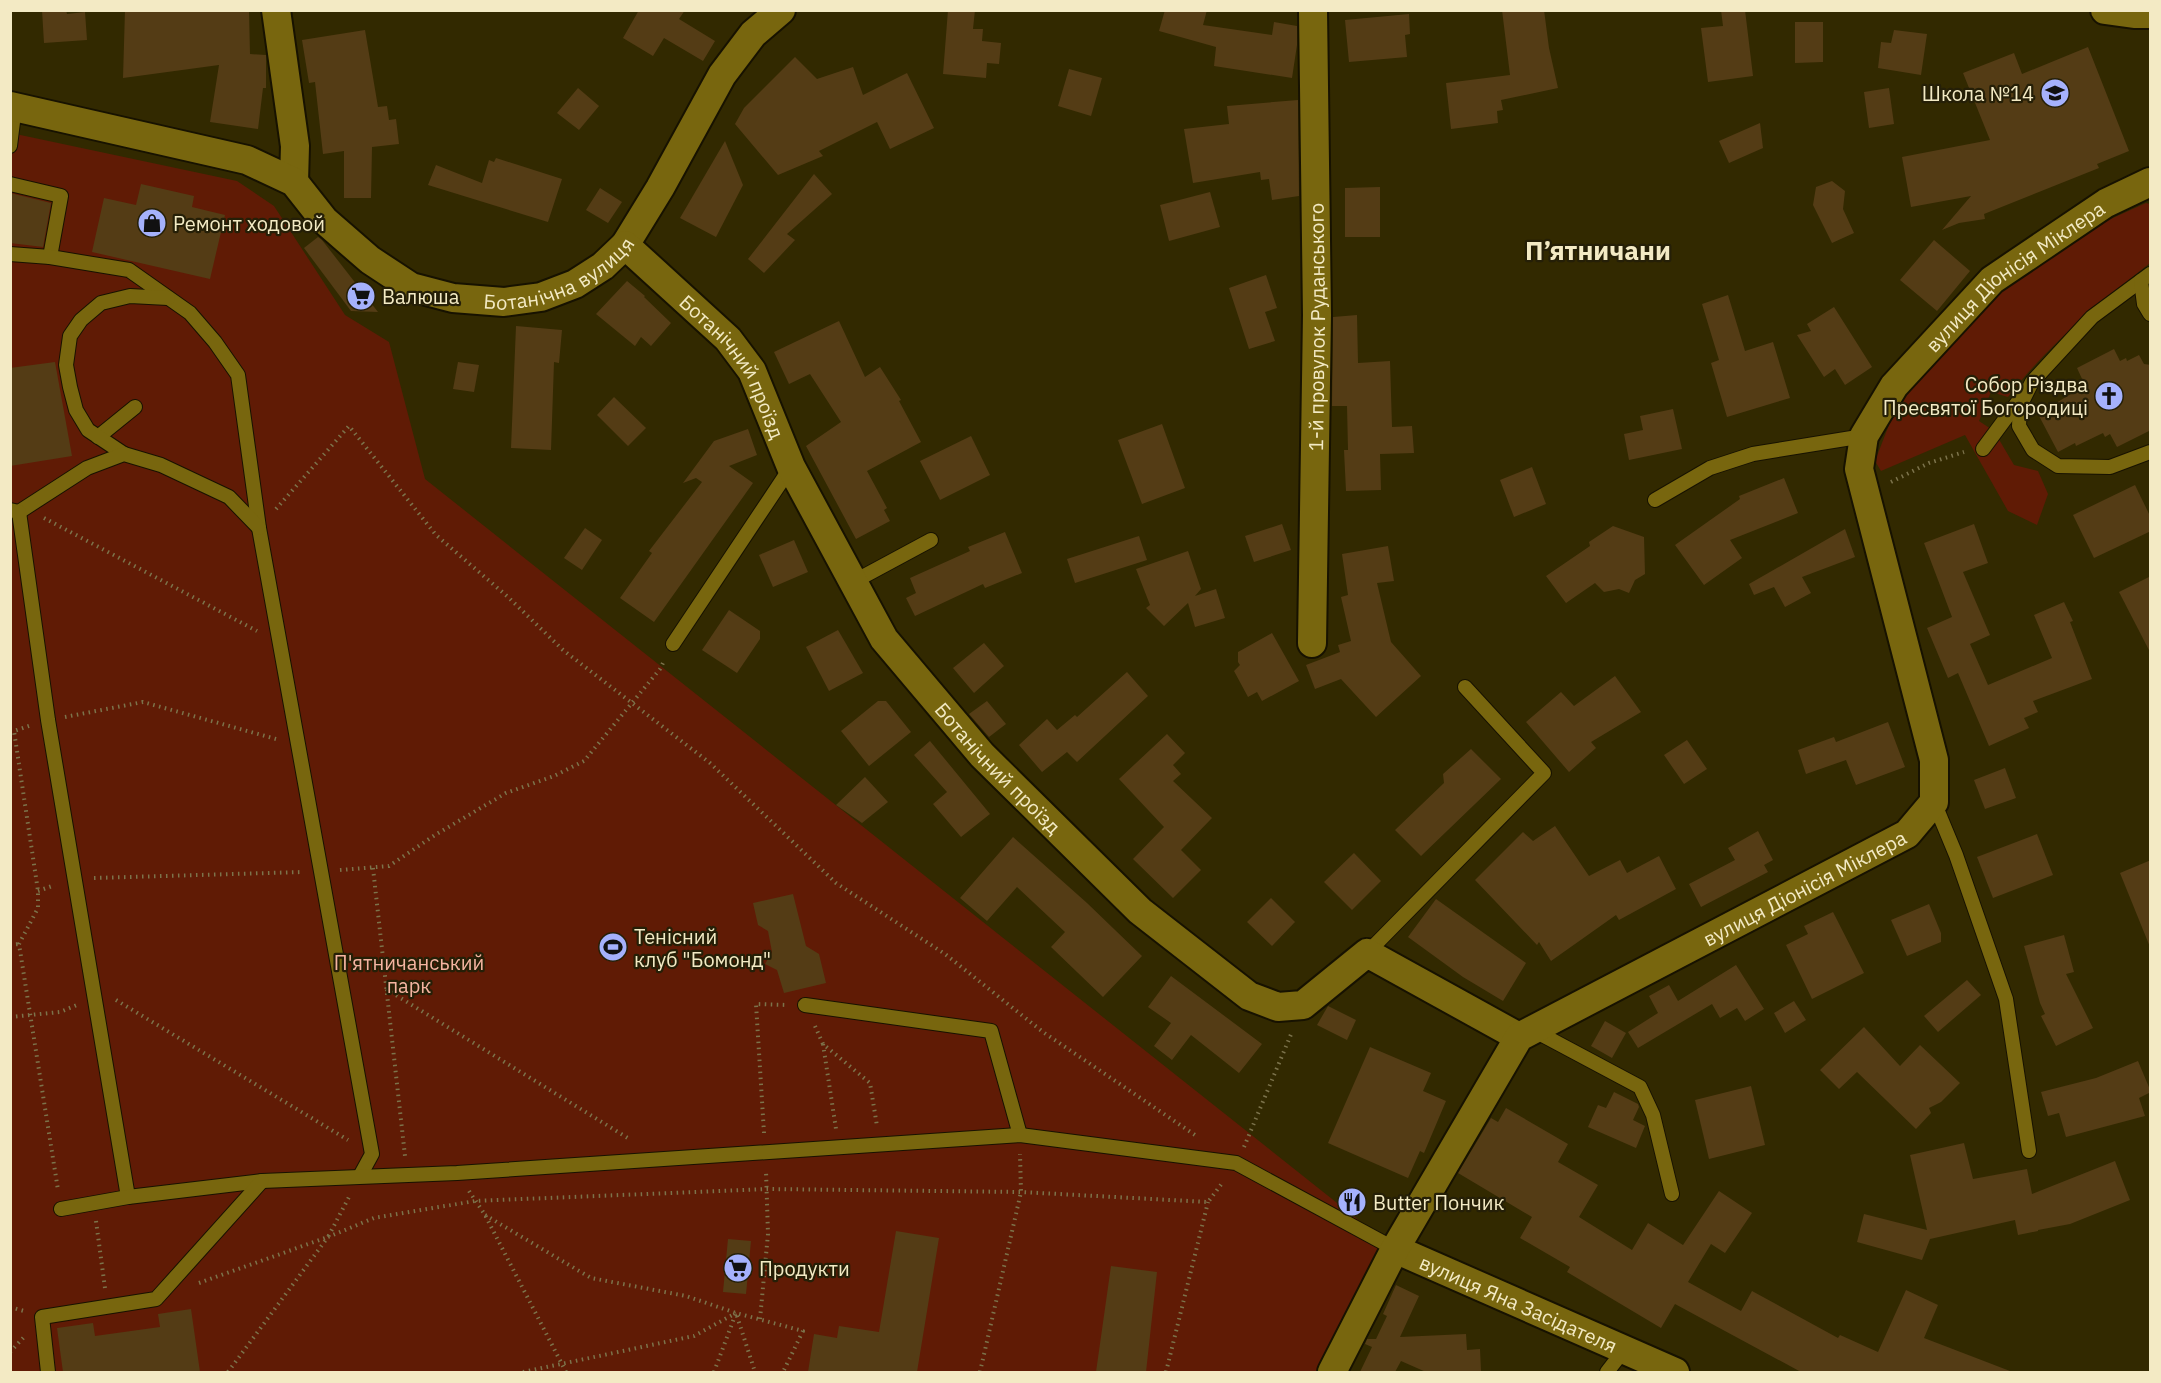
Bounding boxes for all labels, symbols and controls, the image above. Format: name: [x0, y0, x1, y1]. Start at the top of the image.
school or university icon: Школа №14: [2039, 77, 2071, 109]
place label: Школа №14: [1922, 80, 2034, 107]
street label: вулиця Діонісія Міклера: [1919, 194, 2110, 358]
street label: 1-й провулок Руданського: [1301, 203, 1331, 451]
shop icon: Ремонт ходовой: [136, 207, 168, 239]
place label: Ремонт ходовой: [173, 210, 325, 237]
street label: Ботанічна вулиця: [483, 232, 640, 316]
district label: П’ятничани: [1525, 233, 1671, 267]
supermarket icon: Валюша: [345, 280, 377, 312]
place label: Валюша: [382, 283, 460, 310]
street label: Ботанічний проїзд: [674, 288, 792, 443]
place label: Собор Різдва Пресвятої Богородиці: [1883, 371, 2088, 421]
church icon: Собор Різдва Пресвятої Богородиці: [2093, 380, 2125, 412]
street label: Ботанічний проїзд: [929, 696, 1067, 840]
street label: вулиця Діонісія Міклера: [1698, 823, 1911, 952]
place label: Тенісний клуб "Бомонд": [634, 923, 771, 973]
sports icon: Тенісний клуб "Бомонд": [597, 931, 629, 963]
park label: П'ятничанський парк: [334, 949, 484, 999]
restaurant icon: Butter Пончик: [1336, 1186, 1368, 1218]
place label: Butter Пончик: [1373, 1189, 1505, 1216]
street label: вулиця Яна Засідателя: [1416, 1248, 1622, 1359]
supermarket icon: Продукти: [722, 1252, 754, 1284]
place label: Продукти: [759, 1255, 850, 1282]

